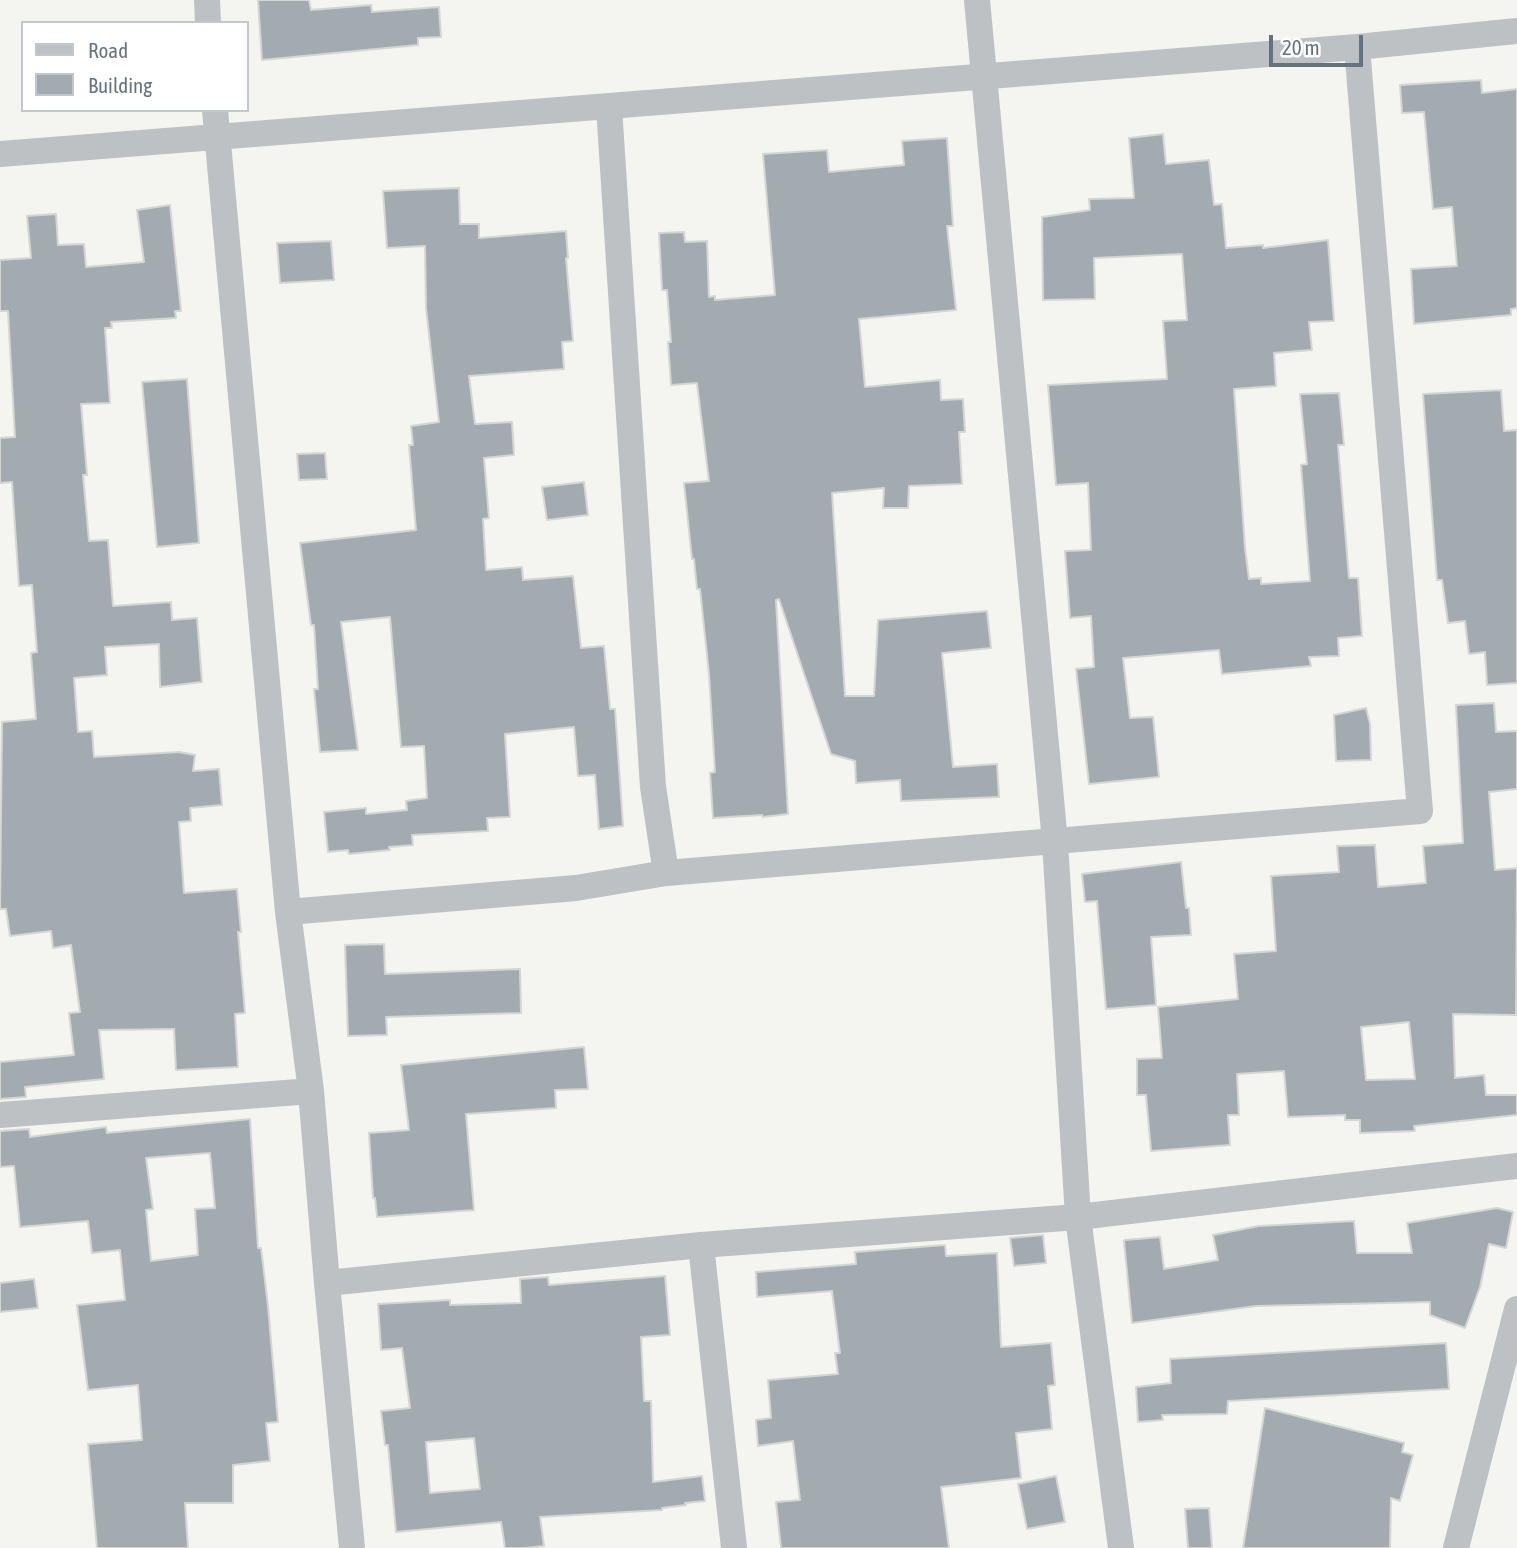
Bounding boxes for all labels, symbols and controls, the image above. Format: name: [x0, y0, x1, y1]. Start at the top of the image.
legend: [21, 21, 248, 112]
scale bar: [1272, 21, 1366, 65]
text: 20 m: [1282, 35, 1320, 59]
text: Road: [88, 38, 128, 62]
text: Building: [88, 73, 152, 97]

